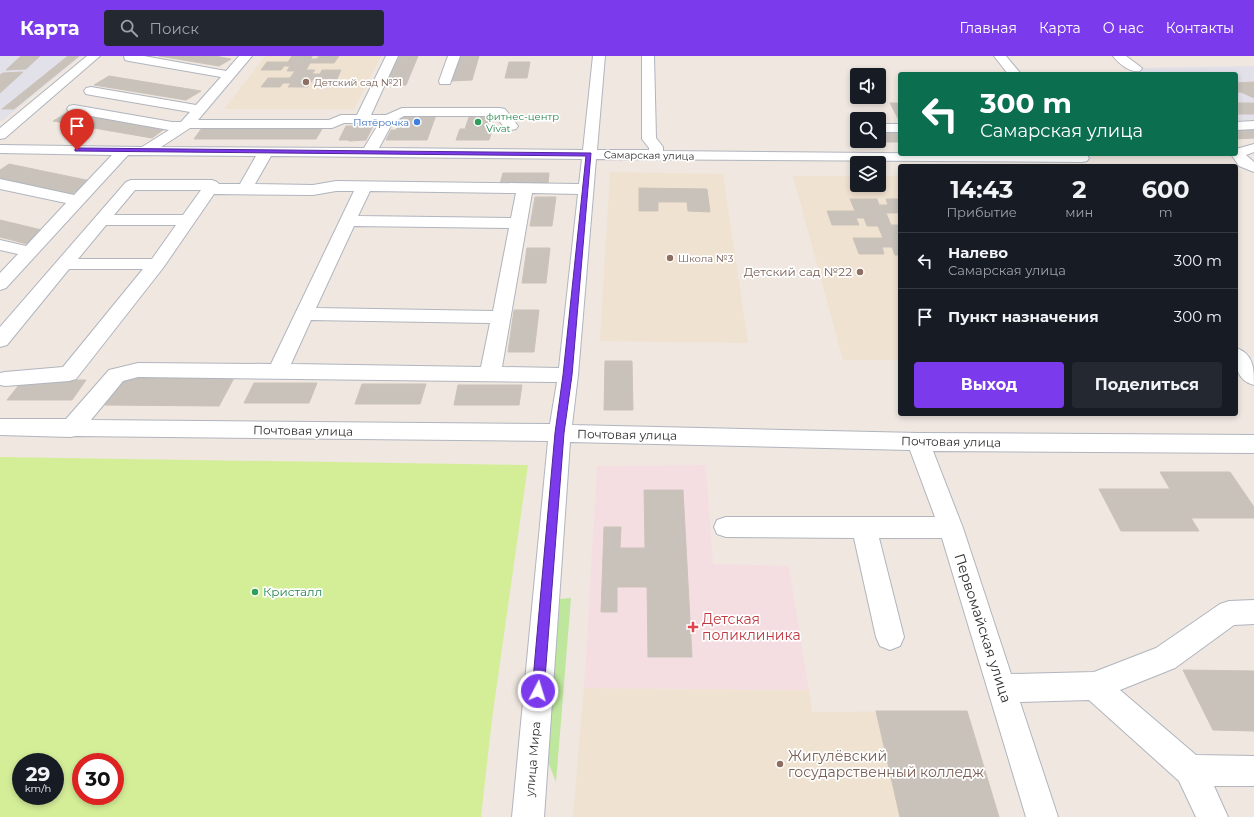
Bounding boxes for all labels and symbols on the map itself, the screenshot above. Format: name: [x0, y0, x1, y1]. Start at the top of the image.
place label: Детский сад №21: [314, 76, 402, 89]
marker: Детский сад №21: [301, 77, 311, 87]
pin: [60, 109, 94, 150]
place label: фитнес-центр Vivat: [486, 110, 559, 135]
place label: Пятёрочка: [353, 116, 409, 129]
marker: Пятёрочка: [412, 117, 422, 127]
marker: фитнес-центр Vivat: [473, 117, 483, 127]
street label: Самарская улица: [604, 148, 694, 163]
place label: Школа №3: [678, 252, 734, 265]
marker: Школа №3: [665, 253, 675, 263]
place label: Детский сад №22: [744, 264, 852, 279]
marker: Детский сад №22: [855, 267, 865, 277]
street label: Почтовая улица: [253, 422, 353, 439]
street label: Почтовая улица: [577, 426, 677, 443]
street label: Почтовая улица: [901, 433, 1001, 450]
street label: Первомайская улица: [950, 551, 1016, 705]
place label: Кристалл: [263, 584, 322, 599]
marker: Кристалл: [250, 587, 260, 597]
place label: Детская поликлиника: [702, 610, 801, 644]
marker: Детская поликлиника: [687, 621, 699, 633]
position arrow: [517, 670, 559, 712]
street label: улица Мира: [522, 721, 543, 798]
place label: Жигулёвский государственный колледж: [788, 747, 984, 781]
speed limit sign: 30: [72, 753, 124, 805]
marker: Жигулёвский государственный колледж: [775, 759, 785, 769]

